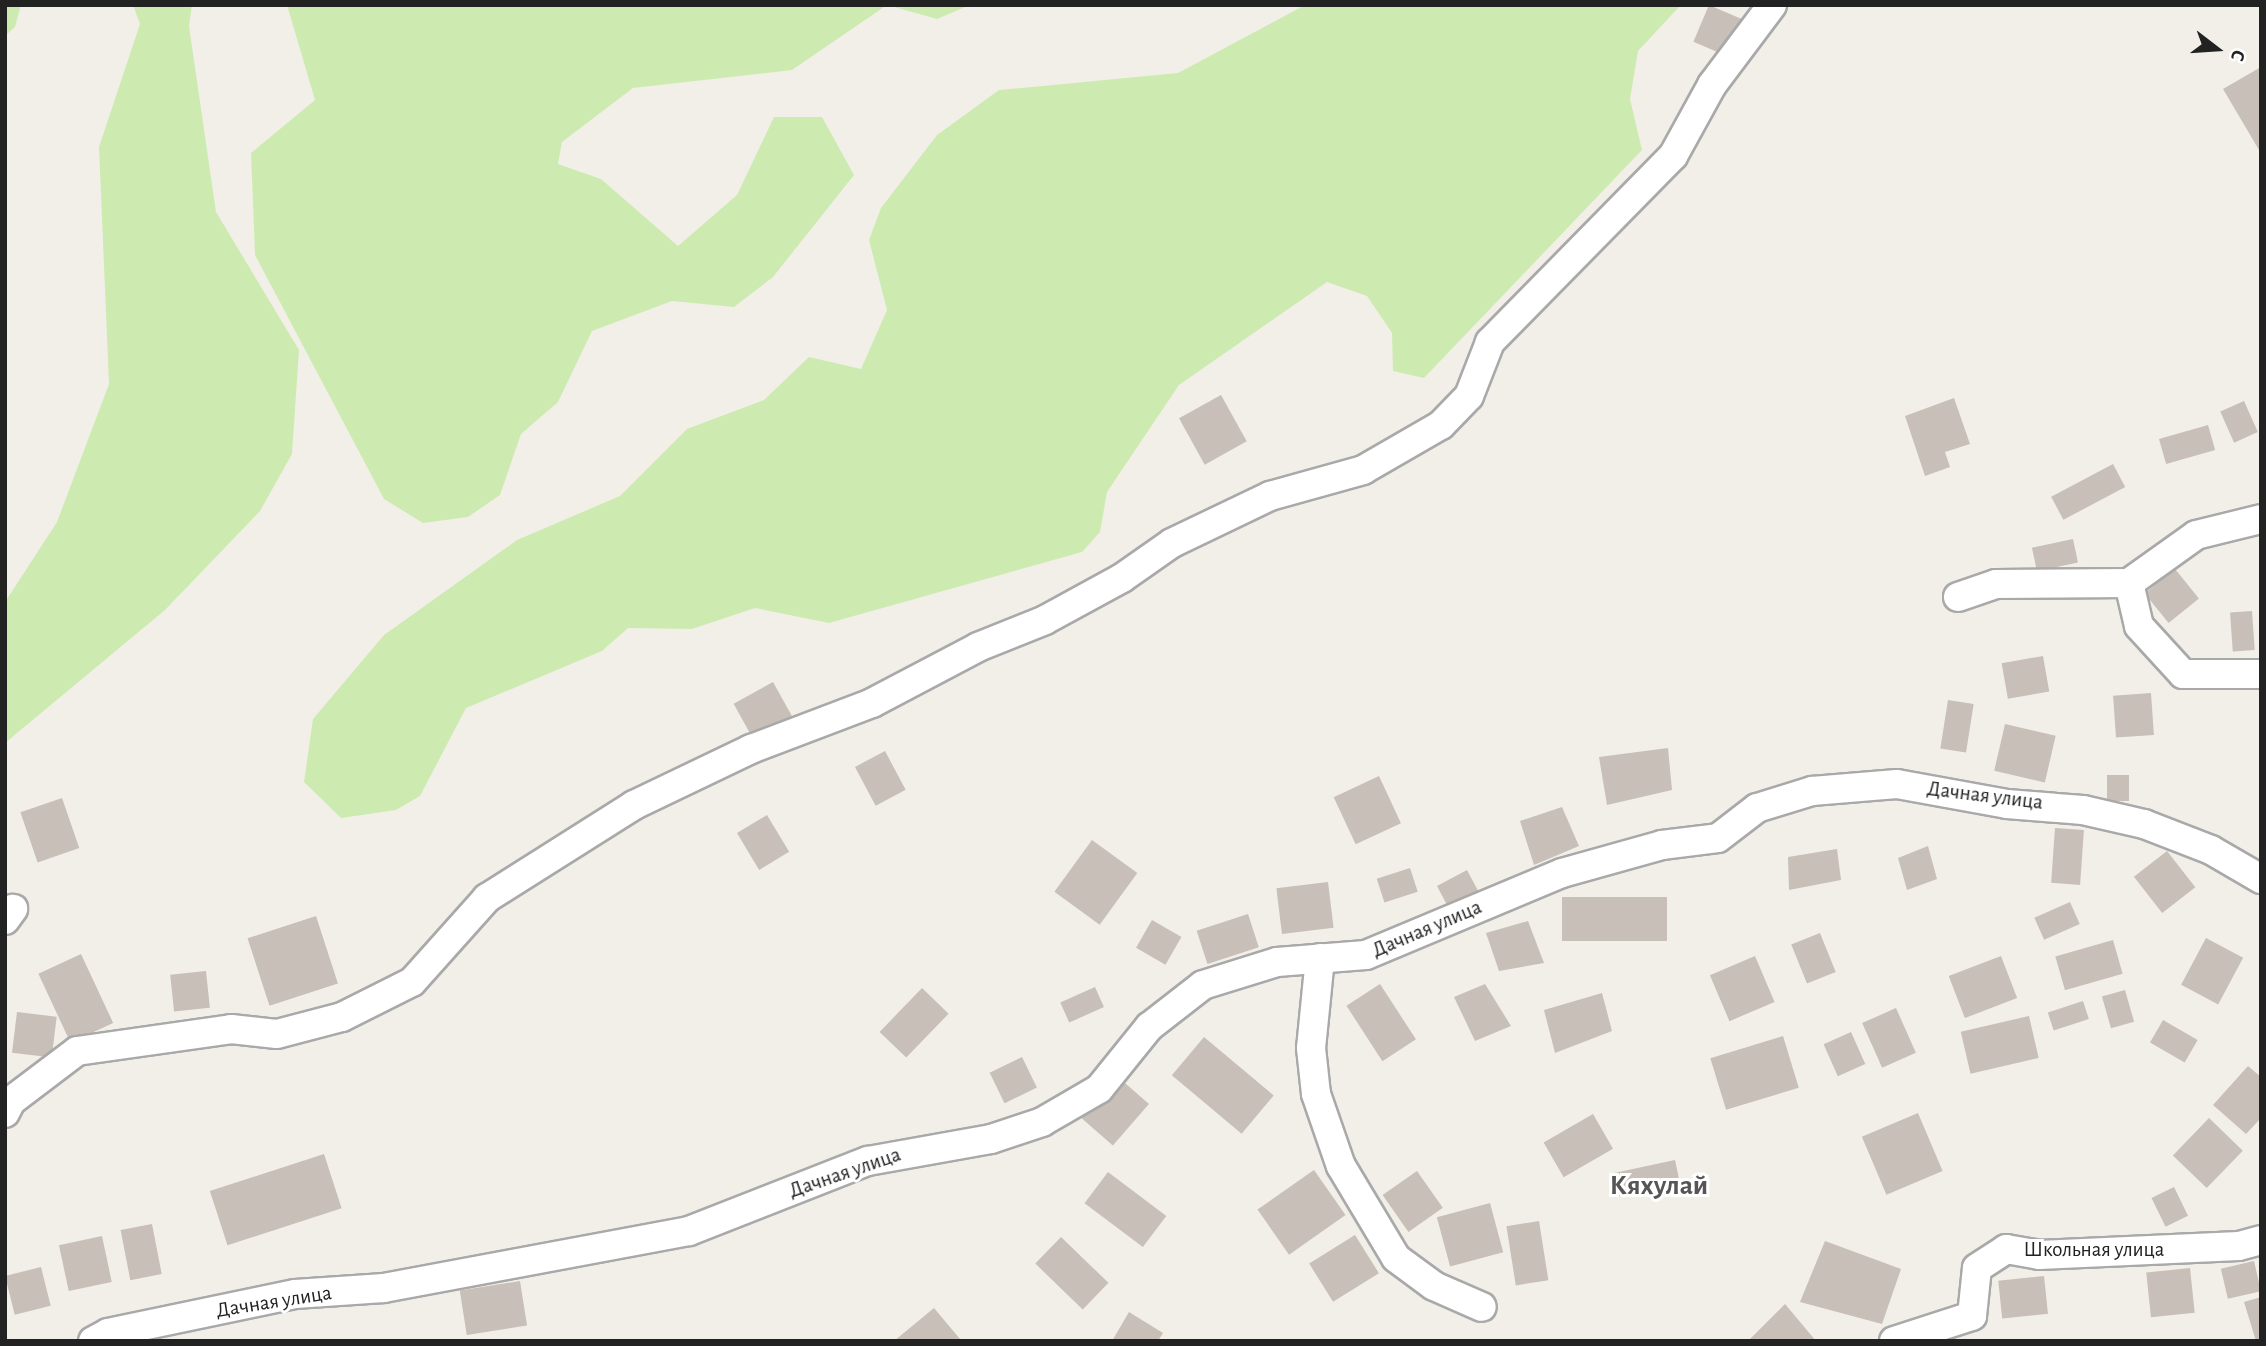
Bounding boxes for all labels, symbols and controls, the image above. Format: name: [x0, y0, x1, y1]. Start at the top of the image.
north arrow: [2182, 14, 2252, 84]
text: С: [2227, 47, 2248, 63]
street label: Дачная улица: [1926, 776, 2044, 816]
street label: Дачная улица: [1368, 895, 1486, 963]
street label: Дачная улица: [786, 1142, 904, 1204]
district label: Кяхулай: [1610, 1169, 1708, 1203]
street label: Школьная улица: [2024, 1237, 2164, 1263]
street label: Дачная улица: [214, 1280, 334, 1324]

